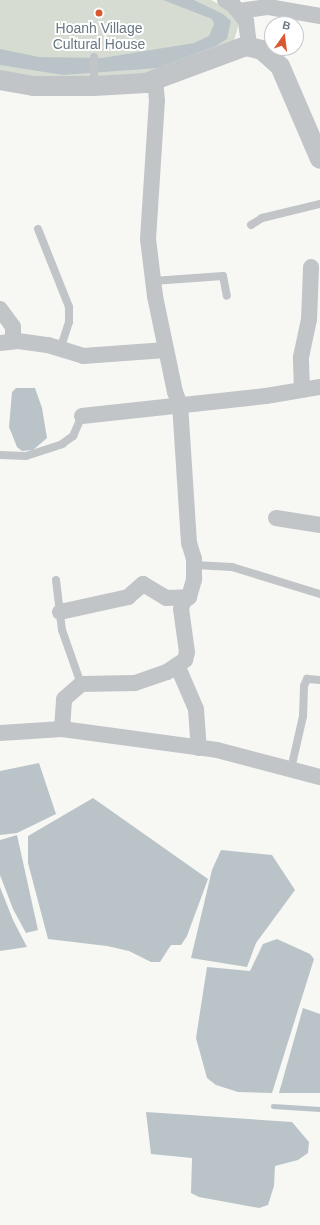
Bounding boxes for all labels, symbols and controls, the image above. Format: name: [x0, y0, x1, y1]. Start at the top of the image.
marker: Hoanh Village Cultural House: [94, 8, 104, 18]
north arrow: [264, 16, 304, 56]
text: B: [281, 19, 292, 32]
place label: Hoanh Village Cultural House: [53, 20, 145, 52]

